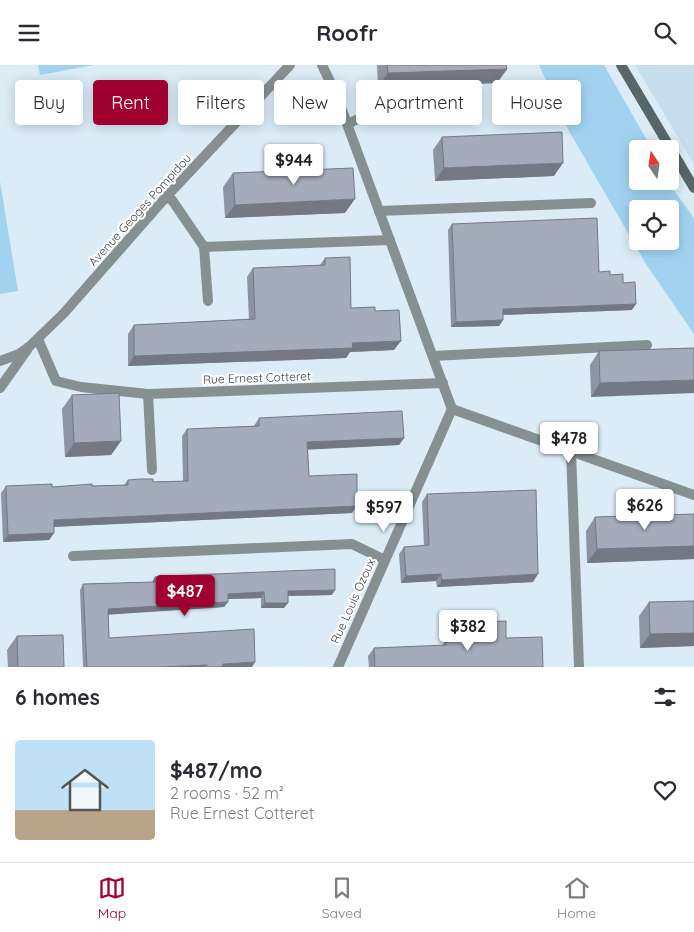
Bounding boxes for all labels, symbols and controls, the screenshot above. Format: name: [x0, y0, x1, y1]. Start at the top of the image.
icon: menu: [15, 19, 43, 47]
text: Roofr: [316, 19, 378, 47]
icon: search: [651, 19, 679, 47]
chip: Buy: [15, 80, 83, 125]
chip: Rent: [93, 80, 168, 125]
chip: Filters: [178, 80, 264, 125]
chip: New: [274, 80, 346, 125]
chip: Apartment: [356, 80, 482, 125]
chip: House: [492, 80, 581, 125]
north arrow: [629, 140, 679, 190]
map controls: [629, 140, 679, 250]
pin: $944: [264, 143, 324, 186]
street label: Avenue Geoges Pompidou: [85, 150, 194, 269]
text: $944: [275, 150, 313, 170]
button: locate: [629, 200, 679, 250]
street label: Rue Ernest Cotteret: [203, 368, 311, 387]
pin: $478: [539, 421, 599, 464]
text: $478: [551, 428, 587, 448]
pin: $626: [615, 489, 675, 531]
pin: $597: [354, 491, 414, 533]
text: $626: [627, 495, 663, 515]
text: $597: [366, 497, 402, 517]
street label: Rue Louis Ozoux: [327, 556, 378, 646]
pin: $487: [155, 575, 215, 617]
text: $487: [167, 581, 203, 601]
pin: $382: [438, 609, 498, 652]
text: $382: [450, 616, 486, 636]
icon: filters: [651, 683, 679, 711]
text: 6 homes: [15, 684, 100, 710]
text: $487/mo: [170, 757, 262, 783]
icon: home: [55, 760, 115, 820]
icon: heart: [651, 776, 679, 804]
text: 2 rooms · 52 m²: [170, 783, 284, 803]
text: Rue Ernest Cotteret: [170, 803, 314, 823]
tab: Map: [98, 874, 126, 922]
tab: Saved: [322, 874, 362, 922]
tab: Home: [557, 874, 596, 922]

